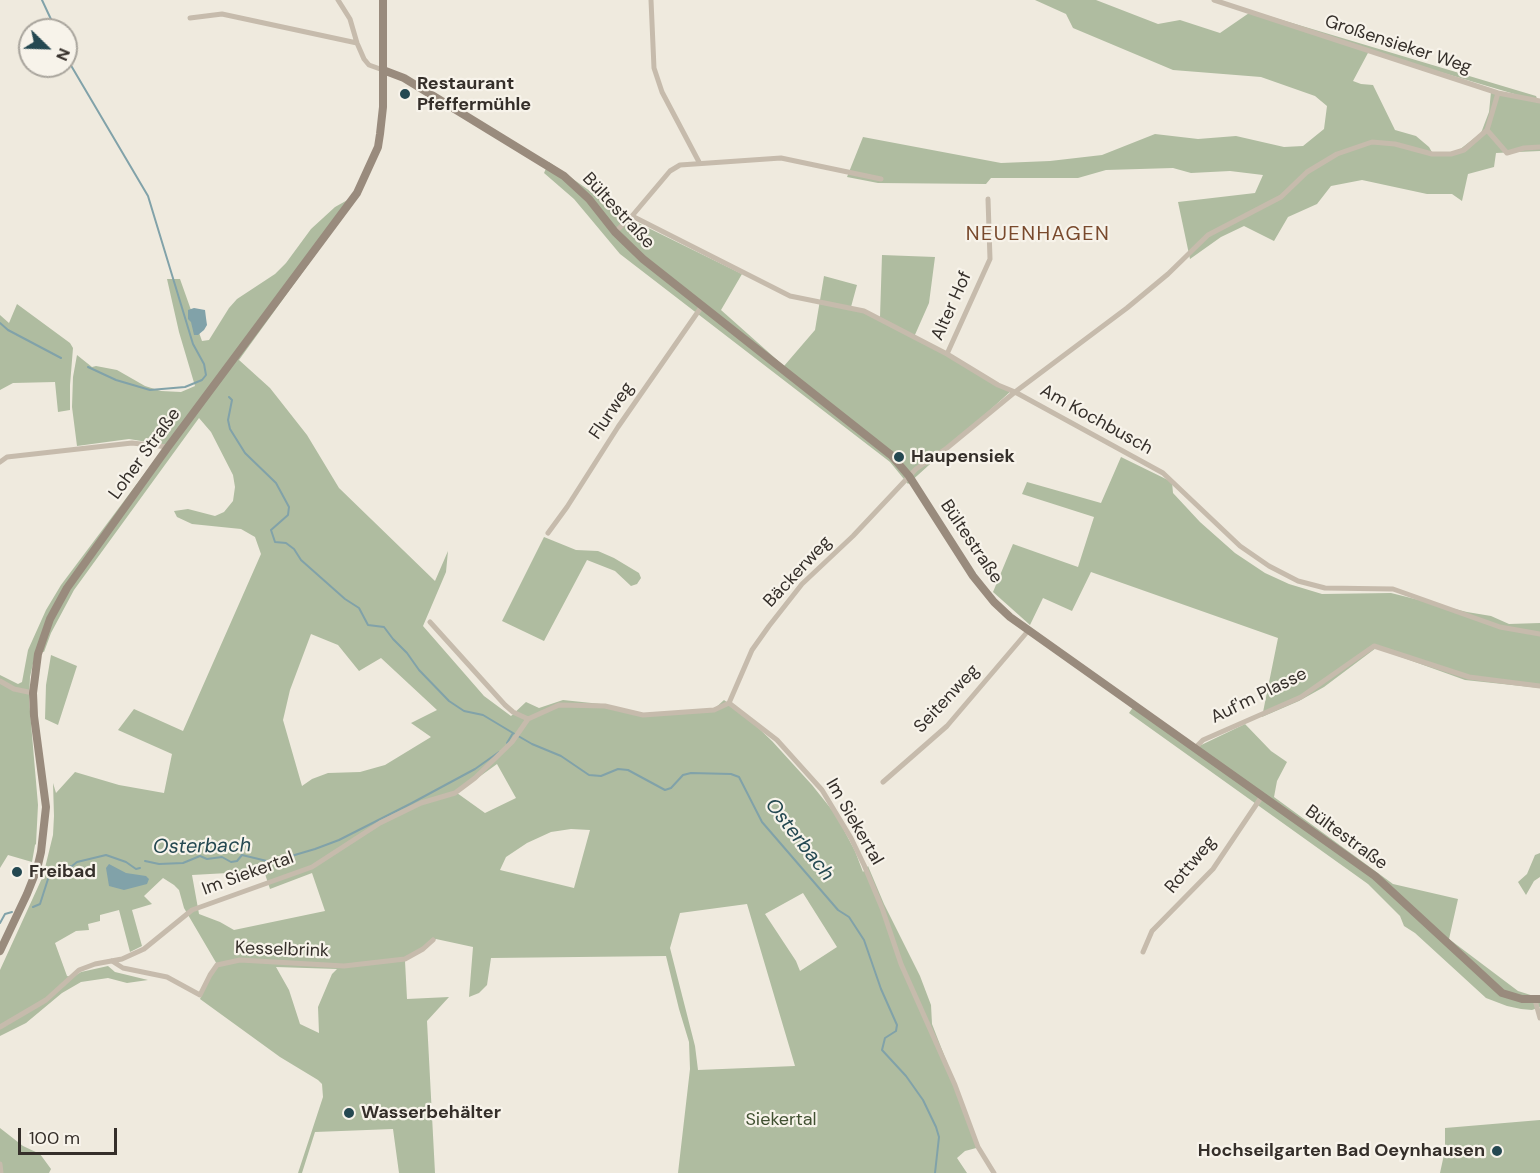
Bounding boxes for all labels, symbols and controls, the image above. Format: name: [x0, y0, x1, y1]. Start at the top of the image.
street label: Großensieker Weg: [1322, 11, 1474, 79]
north arrow: [18, 18, 78, 78]
text: N: [51, 45, 75, 64]
place label: Restaurant Pfeffermühle: [417, 73, 531, 116]
marker: Restaurant Pfeffermühle: [398, 87, 412, 101]
street label: Bültestraße: [577, 168, 659, 254]
district label: NEUENHAGEN: [966, 223, 1110, 247]
street label: Alter Hof: [927, 268, 977, 344]
street label: Flurweg: [585, 378, 639, 444]
street label: Am Kochbusch: [1036, 380, 1156, 460]
street label: Loher Straße: [105, 404, 185, 504]
place label: Haupensiek: [911, 446, 1015, 468]
marker: Haupensiek: [892, 450, 906, 464]
street label: Bültestraße: [935, 496, 1007, 588]
street label: Bäckerweg: [759, 532, 837, 612]
street label: Seitenweg: [910, 660, 984, 738]
street label: Auf'm Plasse: [1207, 663, 1311, 729]
street label: Im Siekertal: [821, 775, 887, 869]
water label: Osterbach: [759, 794, 839, 886]
street label: Bültestraße: [1301, 801, 1391, 875]
street label: Rottweg: [1161, 832, 1221, 898]
water label: Osterbach: [153, 834, 251, 860]
street label: Im Siekertal: [199, 847, 297, 901]
place label: Freibad: [29, 861, 96, 883]
marker: Freibad: [10, 865, 24, 879]
street label: Kesselbrink: [235, 938, 329, 962]
place label: Wasserbehälter: [361, 1102, 501, 1124]
marker: Wasserbehälter: [342, 1106, 356, 1120]
park label: Siekertal: [745, 1109, 817, 1131]
scale bar: [21, 1116, 120, 1154]
text: 100 m: [29, 1126, 80, 1150]
place label: Hochseilgarten Bad Oeynhausen: [1198, 1140, 1485, 1162]
marker: Hochseilgarten Bad Oeynhausen: [1490, 1144, 1504, 1158]

